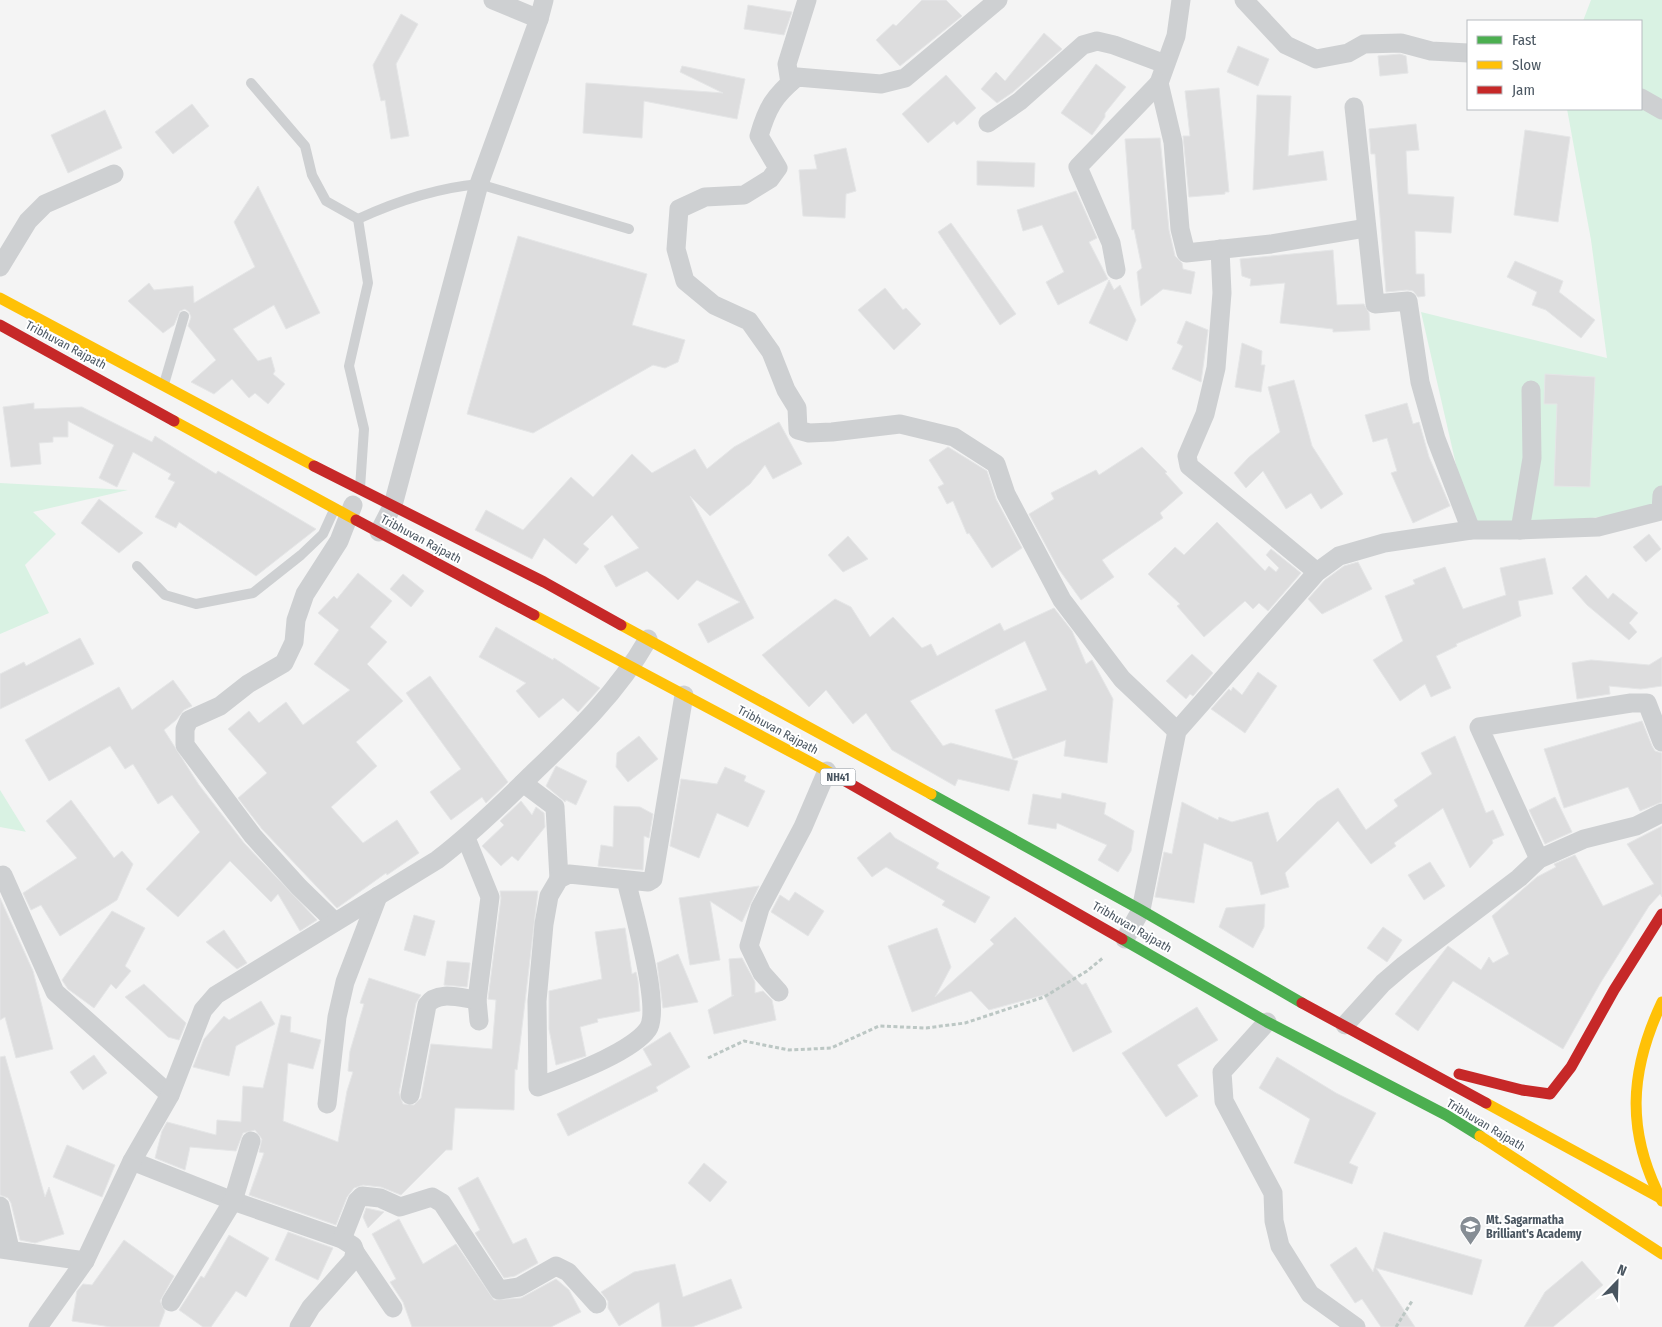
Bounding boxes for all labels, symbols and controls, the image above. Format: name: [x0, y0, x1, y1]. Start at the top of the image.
legend: [1467, 20, 1642, 110]
text: Fast: [1512, 31, 1536, 49]
text: Slow: [1512, 56, 1541, 74]
text: Jam: [1512, 81, 1535, 99]
street label: Tribhuvan Rajpath: [23, 318, 109, 372]
street label: Tribhuvan Rajpath: [378, 512, 464, 566]
street label: Tribhuvan Rajpath: [735, 703, 821, 757]
road number: NH41: [820, 769, 856, 786]
street label: Tribhuvan Rajpath: [1090, 899, 1174, 955]
street label: Tribhuvan Rajpath: [1444, 1096, 1528, 1154]
place label: Mt. Sagarmatha Brilliant's Academy: [1486, 1213, 1582, 1241]
school or university icon: Mt. Sagarmatha Brilliant's Academy: [1458, 1215, 1482, 1246]
north arrow: [1592, 1257, 1642, 1307]
text: N: [1615, 1261, 1629, 1280]

